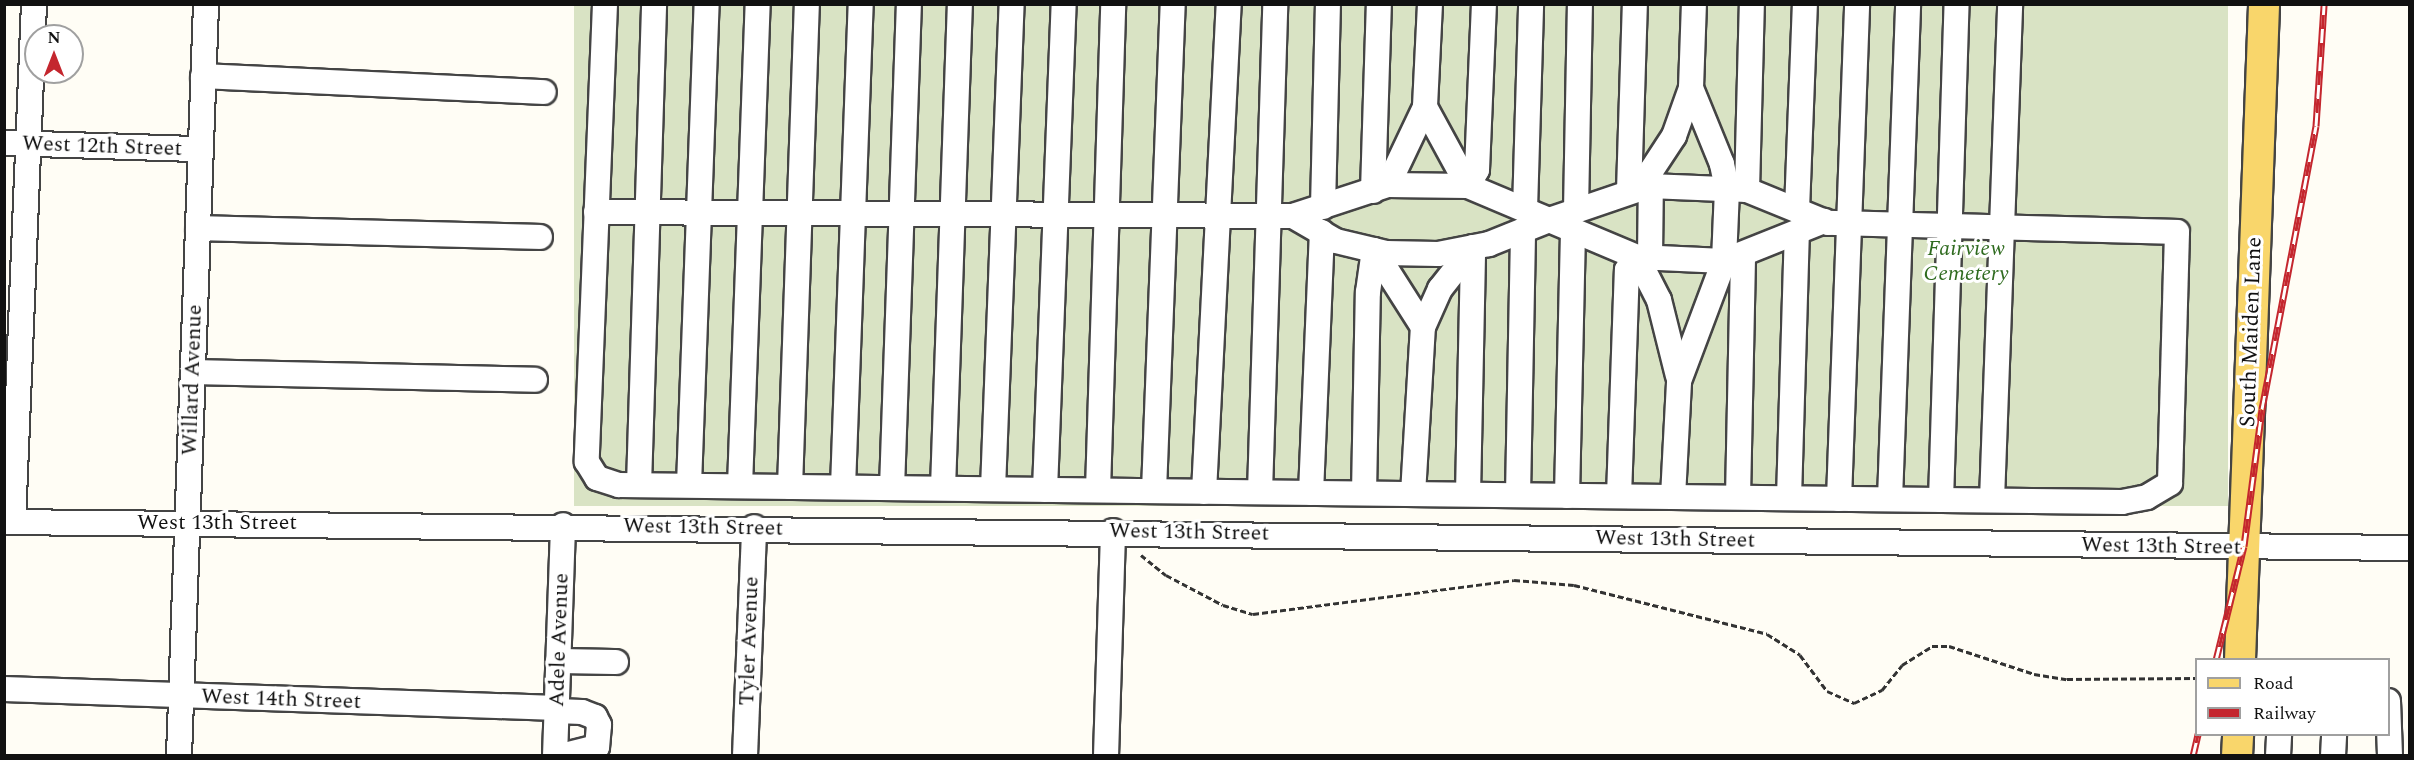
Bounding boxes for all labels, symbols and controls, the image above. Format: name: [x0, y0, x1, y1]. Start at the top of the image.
north arrow: [24, 24, 84, 84]
text: N: [47, 26, 61, 50]
street label: West 12th Street: [21, 130, 183, 162]
park label: Fairview Cemetery: [1923, 235, 2009, 286]
street label: South Maiden Lane: [2234, 236, 2268, 428]
street label: Willard Avenue: [176, 304, 208, 456]
street label: West 13th Street: [137, 510, 297, 536]
street label: West 13th Street: [623, 512, 783, 542]
street label: West 13th Street: [1109, 517, 1269, 547]
street label: West 13th Street: [1595, 524, 1755, 554]
street label: West 13th Street: [2081, 531, 2241, 561]
street label: Adele Avenue: [543, 572, 575, 708]
street label: Tyler Avenue: [734, 576, 764, 706]
legend: [2195, 658, 2390, 736]
text: Road: [2253, 670, 2294, 697]
street label: West 14th Street: [200, 683, 362, 715]
text: Railway: [2253, 700, 2316, 727]

